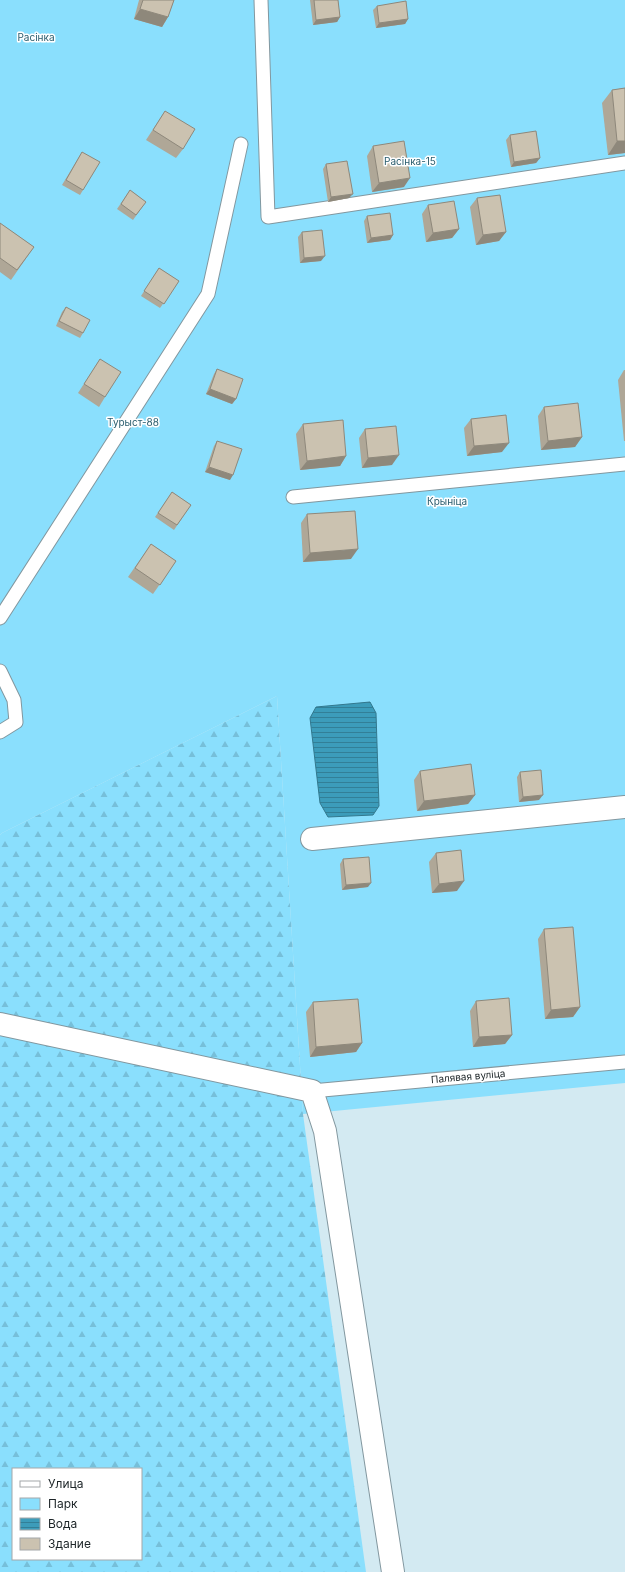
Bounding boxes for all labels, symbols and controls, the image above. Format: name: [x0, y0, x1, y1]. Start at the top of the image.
park label: Расінка: [17, 31, 55, 43]
park label: Расінка-15: [384, 155, 436, 167]
park label: Турыст-88: [107, 416, 159, 428]
park label: Крыніца: [427, 495, 467, 507]
street label: Палявая вуліца: [430, 1067, 506, 1085]
legend: [12, 1468, 142, 1560]
text: Улица: [48, 1476, 83, 1491]
text: Парк: [48, 1496, 78, 1511]
text: Вода: [48, 1516, 77, 1531]
text: Здание: [48, 1536, 91, 1551]

